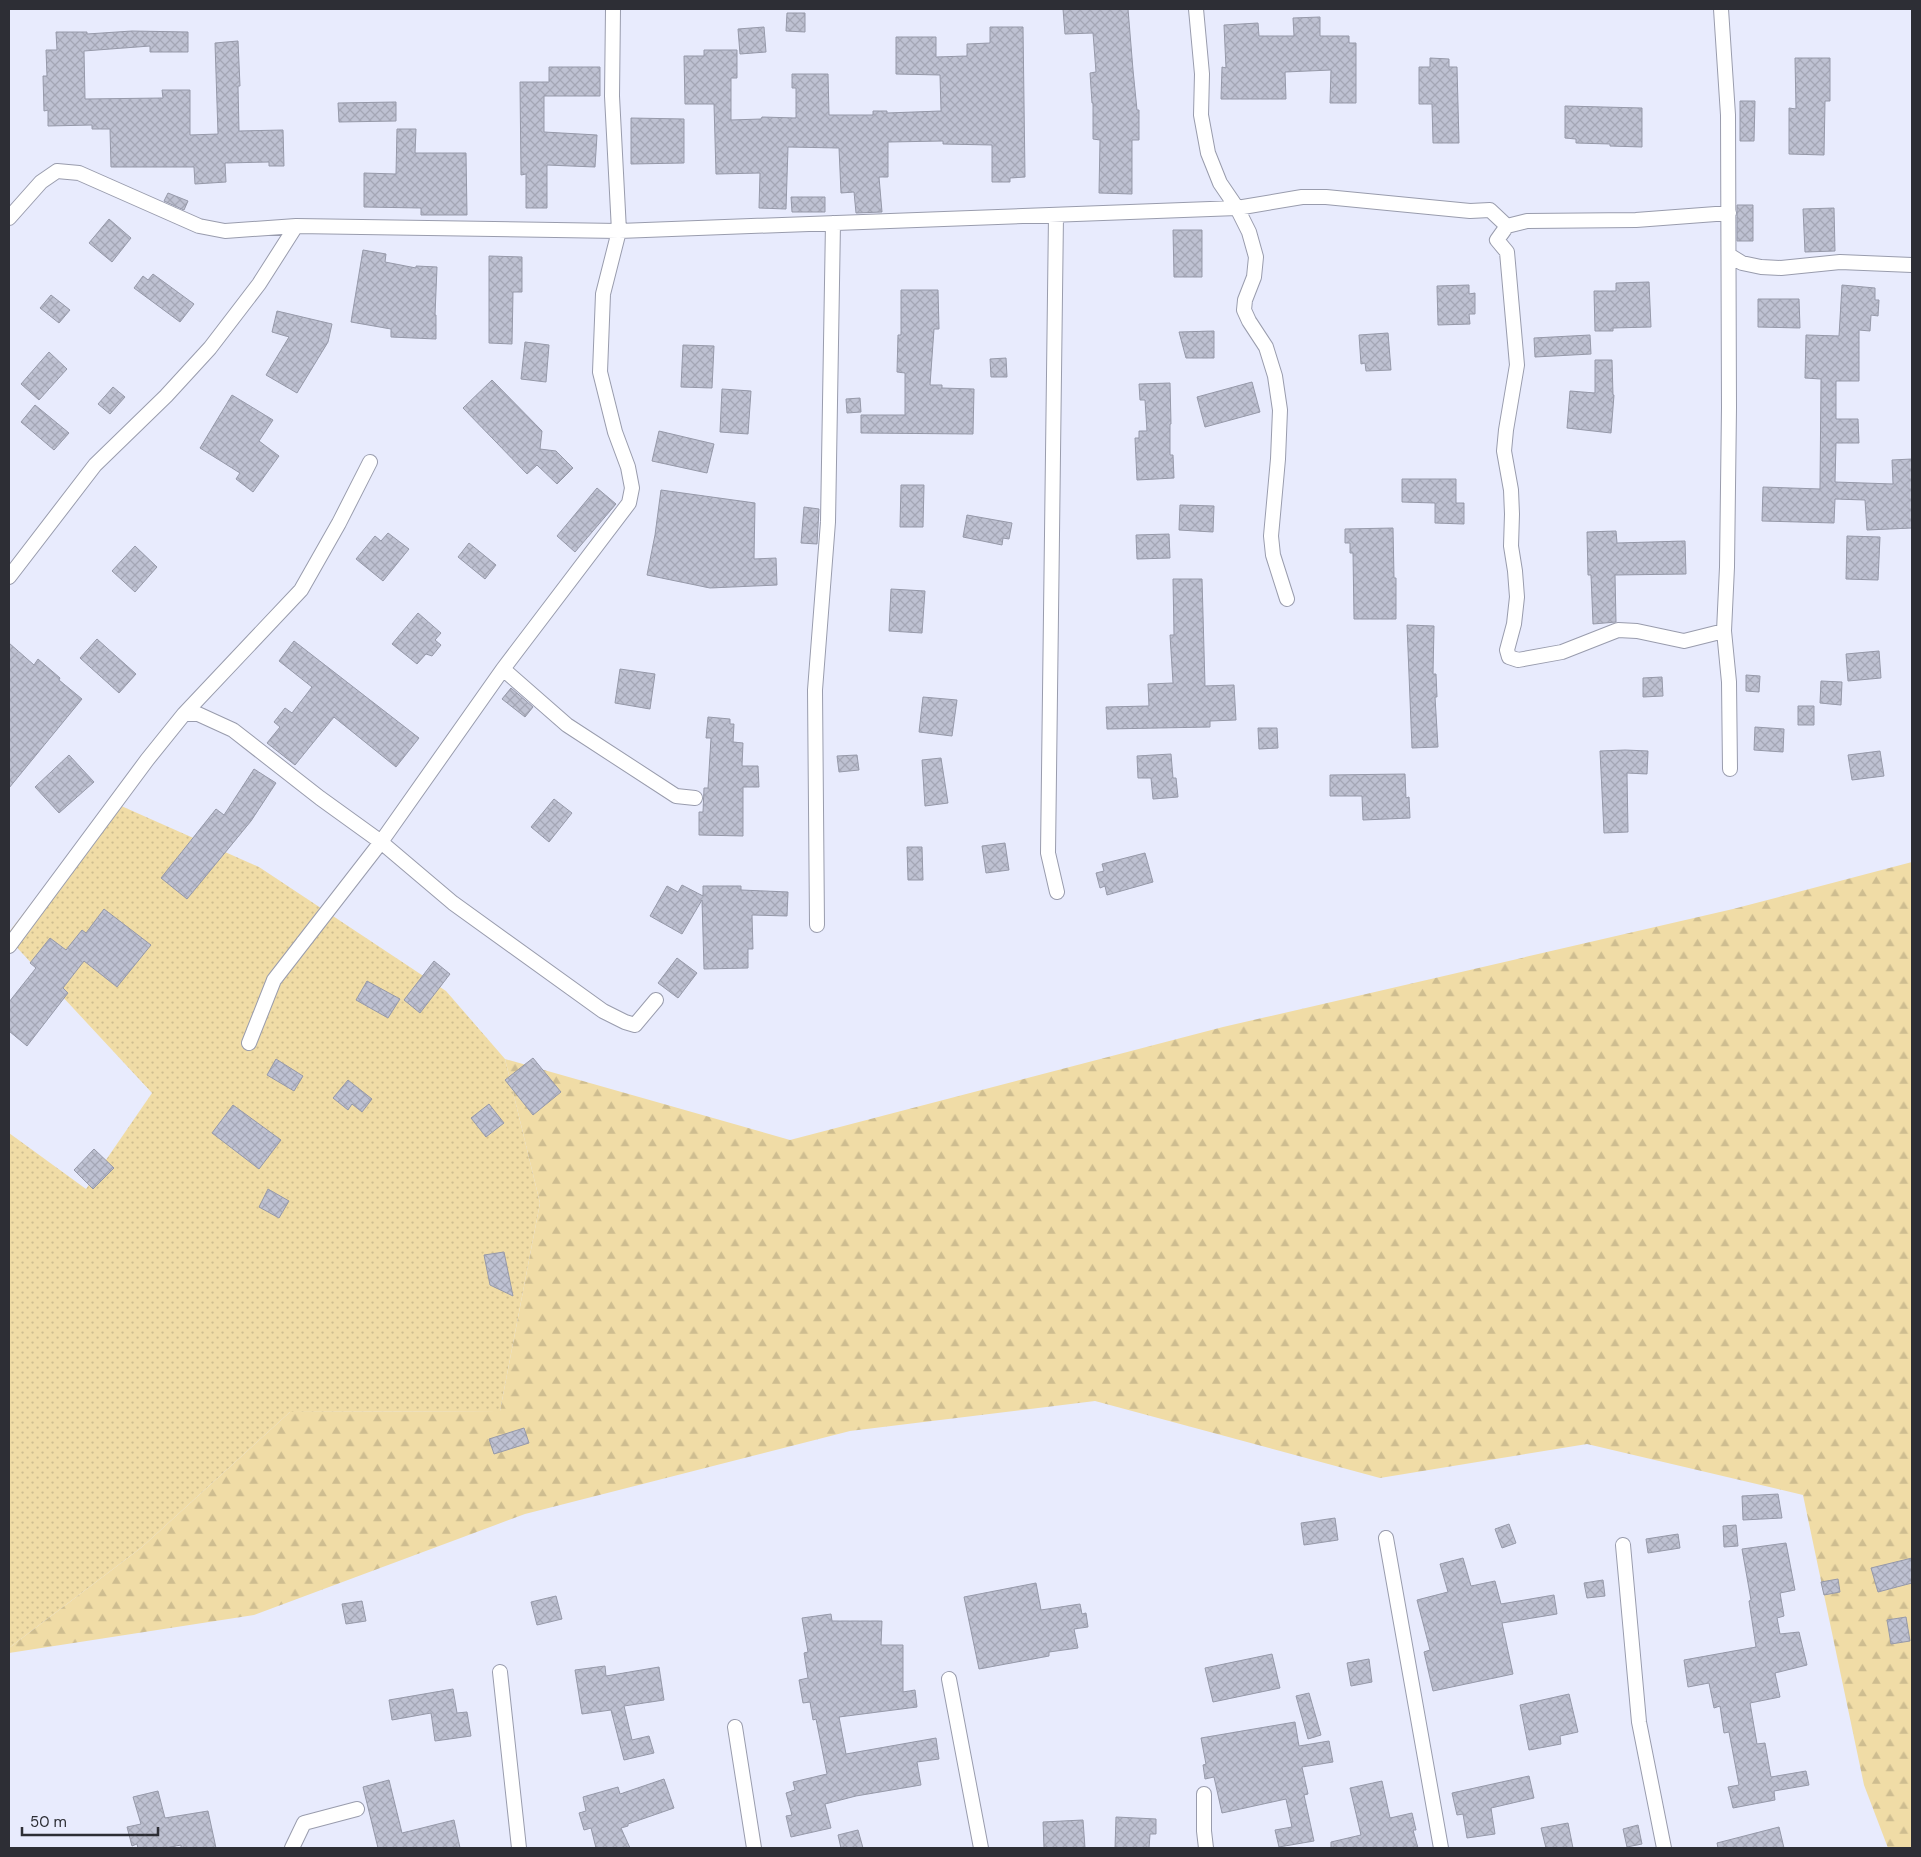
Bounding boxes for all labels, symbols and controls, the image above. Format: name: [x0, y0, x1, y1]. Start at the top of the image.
scale bar: [22, 1804, 159, 1836]
text: 50 m: [30, 1812, 67, 1832]

